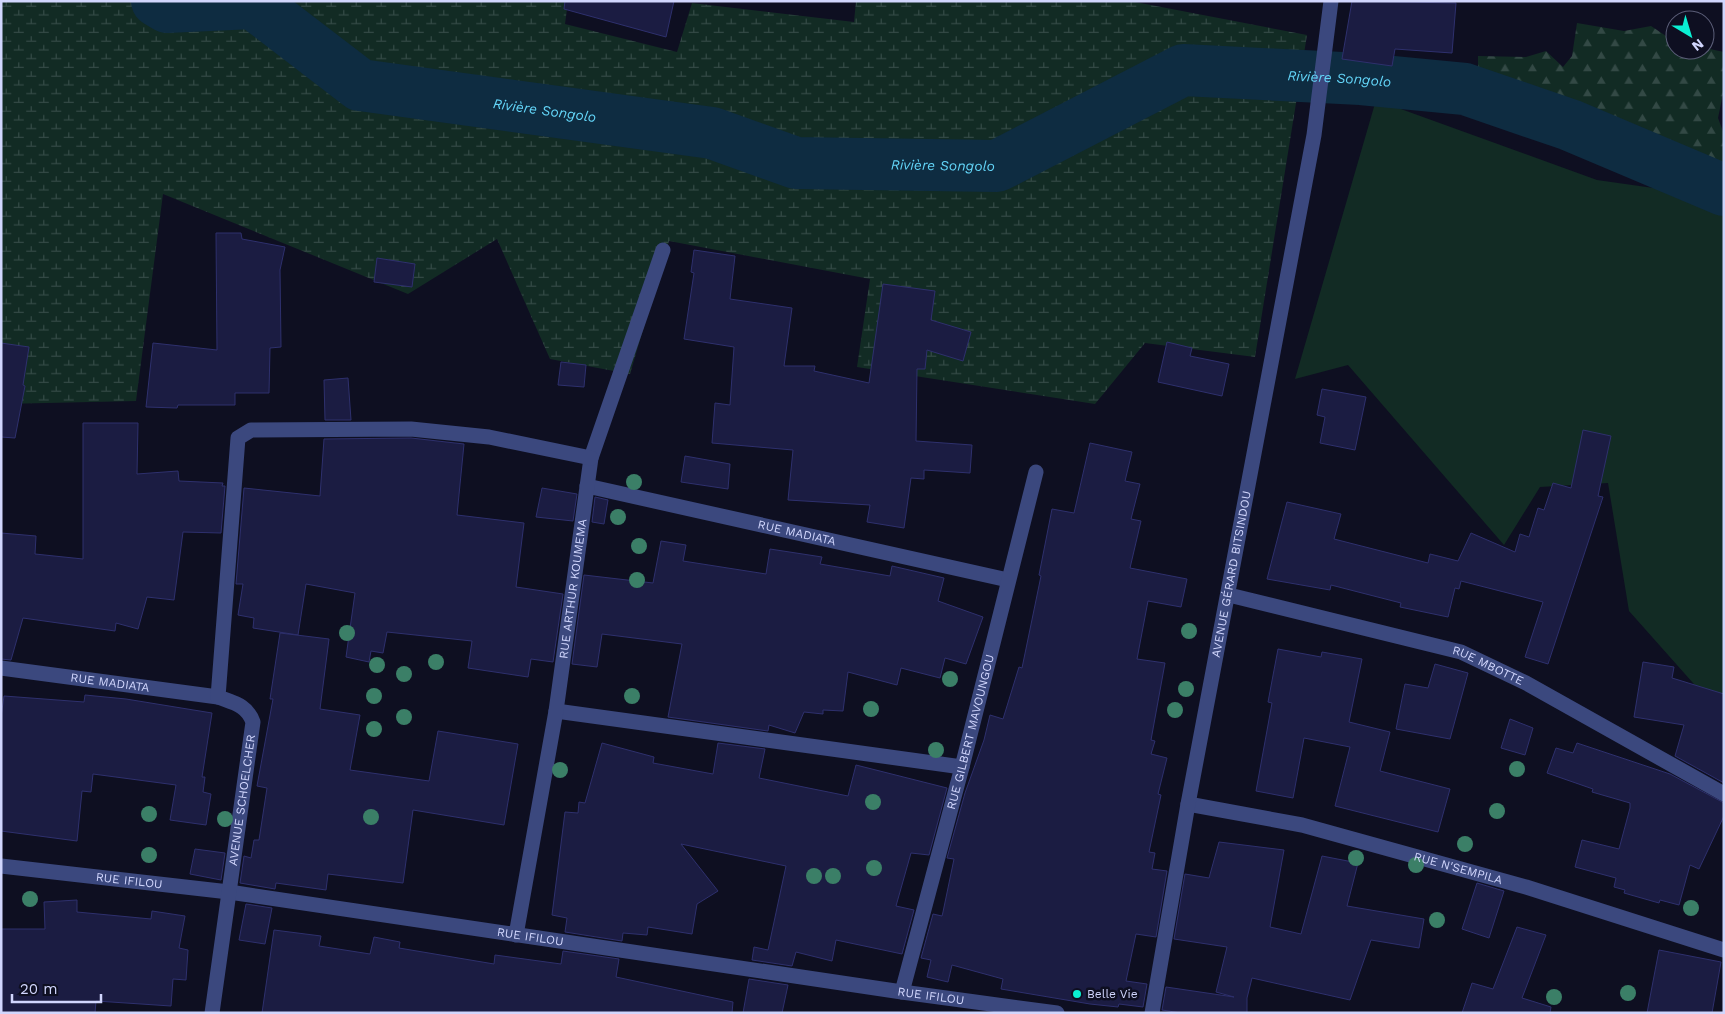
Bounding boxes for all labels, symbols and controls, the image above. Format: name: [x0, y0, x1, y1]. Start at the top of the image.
north arrow: [1665, 10, 1715, 60]
text: N: [1689, 36, 1707, 55]
water label: Rivière Songolo: [1287, 67, 1392, 90]
water label: Rivière Songolo: [492, 95, 597, 125]
water label: Rivière Songolo: [891, 156, 995, 174]
street label: AVENUE GÉRARD BITSINDOU: [1209, 490, 1254, 659]
street label: RUE MADIATA: [756, 517, 837, 548]
street label: RUE ARTHUR KOUMEMA: [556, 518, 590, 660]
street label: RUE MBOTTE: [1451, 643, 1526, 688]
street label: RUE GILBERT MAVOUNGOU: [944, 653, 997, 811]
street label: RUE MADIATA: [70, 670, 150, 695]
street label: AVENUE SCHOELCHER: [226, 733, 258, 867]
street label: RUE N'SEMPILA: [1412, 849, 1504, 887]
street label: RUE IFILOU: [95, 870, 163, 891]
street label: RUE IFILOU: [496, 925, 564, 949]
scale bar: [12, 972, 101, 1004]
text: 20 m: [20, 980, 58, 998]
street label: RUE IFILOU: [897, 984, 965, 1007]
place label: Belle Vie: [1087, 987, 1138, 1001]
marker: Belle Vie: [1071, 988, 1083, 1000]

